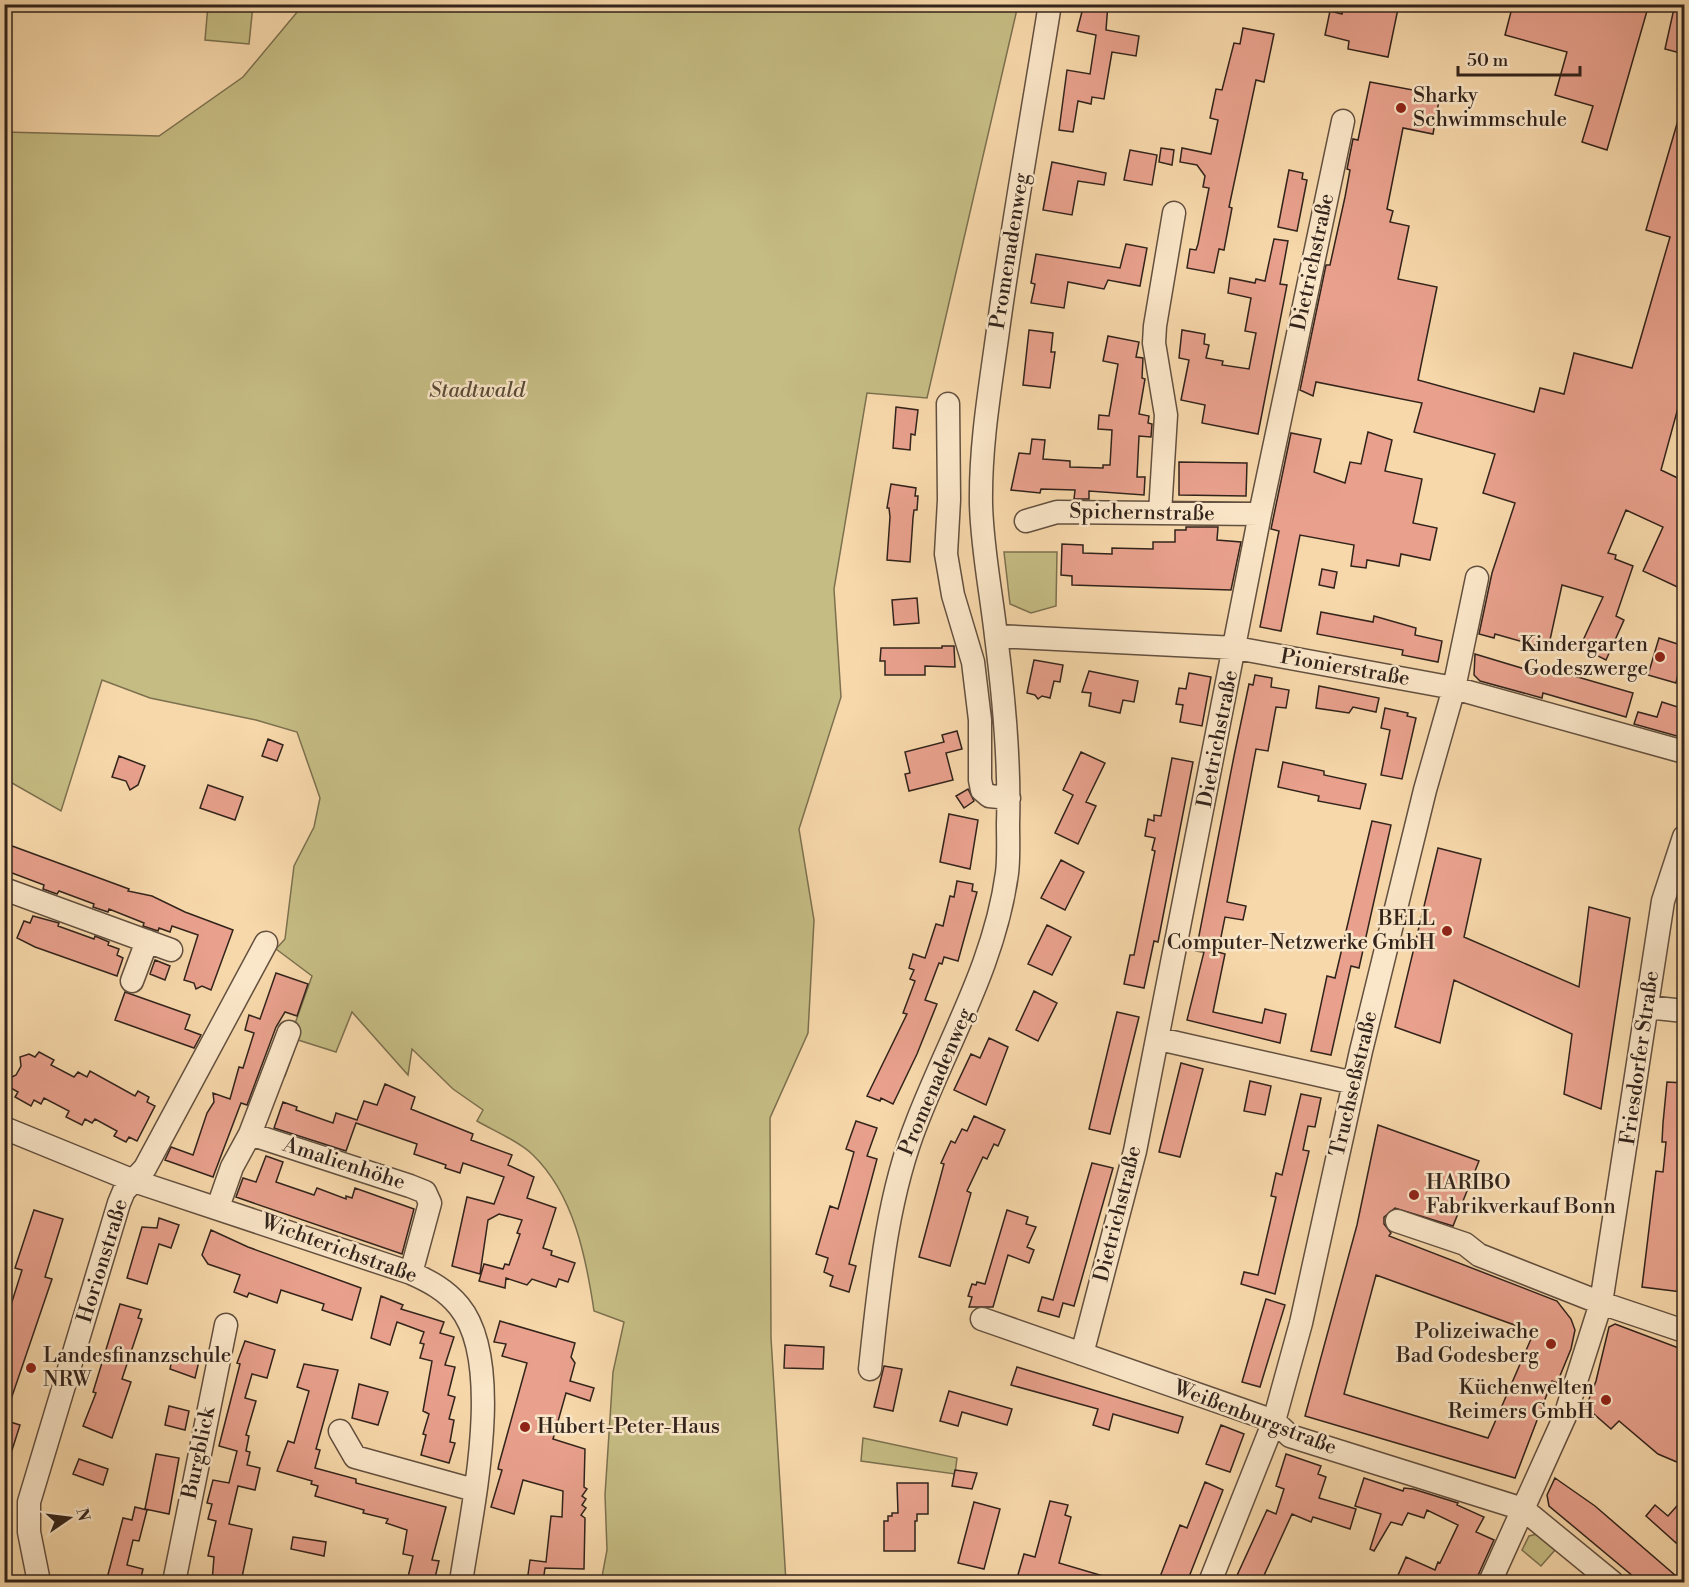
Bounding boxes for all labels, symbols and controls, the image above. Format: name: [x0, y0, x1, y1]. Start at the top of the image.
scale bar: [1458, 39, 1580, 77]
text: 50 m: [1467, 49, 1509, 72]
place label: Sharky Schwimmschule: [1413, 83, 1567, 133]
marker: Sharky Schwimmschule: [1394, 101, 1408, 115]
street label: Promenadenweg: [985, 171, 1035, 331]
street label: Dietrichstraße: [1286, 191, 1340, 333]
park label: Stadtwald: [429, 378, 526, 404]
street label: Spichernstraße: [1069, 499, 1215, 527]
place label: Kindergarten Godeszwerge: [1520, 632, 1648, 682]
street label: Pionierstraße: [1278, 644, 1412, 692]
marker: Kindergarten Godeszwerge: [1653, 650, 1667, 664]
street label: Dietrichstraße: [1192, 668, 1244, 810]
place label: BELL Computer-Netzwerke GmbH: [1167, 906, 1435, 956]
marker: BELL Computer-Netzwerke GmbH: [1440, 924, 1454, 938]
street label: Friesdorfer Straße: [1615, 969, 1665, 1147]
street label: Promenadenweg: [893, 1004, 979, 1160]
street label: Truchseßstraße: [1325, 1009, 1383, 1159]
street label: Amalienhöhe: [279, 1132, 408, 1196]
street label: Dietrichstraße: [1089, 1143, 1147, 1285]
place label: HARIBO Fabrikverkauf Bonn: [1426, 1170, 1616, 1220]
marker: HARIBO Fabrikverkauf Bonn: [1407, 1188, 1421, 1202]
street label: Horionstraße: [72, 1196, 134, 1326]
street label: Wichterichstraße: [256, 1208, 421, 1289]
place label: Polizeiwache Bad Godesberg: [1395, 1319, 1539, 1369]
marker: Polizeiwache Bad Godesberg: [1544, 1337, 1558, 1351]
place label: Landesfinanzschule NRW: [43, 1343, 231, 1393]
marker: Landesfinanzschule NRW: [24, 1361, 38, 1375]
street label: Weißenburgstraße: [1169, 1375, 1340, 1461]
place label: Küchenwelten Reimers GmbH: [1448, 1375, 1594, 1425]
marker: Küchenwelten Reimers GmbH: [1599, 1393, 1613, 1407]
street label: Burgblick: [176, 1404, 222, 1502]
place label: Hubert-Peter-Haus: [537, 1414, 720, 1440]
marker: Hubert-Peter-Haus: [518, 1420, 532, 1434]
north arrow: [39, 1488, 99, 1548]
text: N: [71, 1506, 94, 1524]

